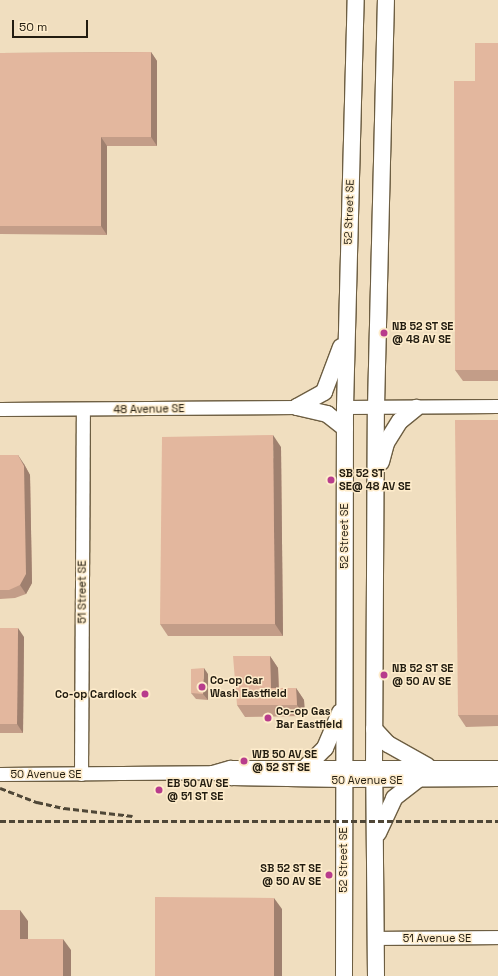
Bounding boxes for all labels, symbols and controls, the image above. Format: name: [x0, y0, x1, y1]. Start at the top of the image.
scale bar: [14, 12, 90, 38]
text: 50 m: [19, 19, 47, 35]
street label: 52 Street SE: [341, 179, 357, 245]
place label: NB 52 ST SE @ 48 AV SE: [392, 320, 454, 346]
marker: NB 52 ST SE @ 48 AV SE: [379, 328, 389, 338]
street label: 48 Avenue SE: [113, 402, 185, 416]
place label: SB 52 ST SE@ 48 AV SE: [339, 467, 411, 493]
marker: SB 52 ST SE@ 48 AV SE: [326, 475, 336, 485]
street label: 52 Street SE: [337, 503, 351, 569]
street label: 51 Street SE: [75, 560, 89, 624]
place label: NB 52 ST SE @ 50 AV SE: [392, 662, 454, 688]
marker: NB 52 ST SE @ 50 AV SE: [379, 670, 389, 680]
place label: Co-op Car Wash Eastfield: [210, 674, 287, 700]
marker: Co-op Car Wash Eastfield: [197, 682, 207, 692]
place label: Co-op Cardlock: [55, 687, 137, 701]
marker: Co-op Cardlock: [140, 689, 150, 699]
place label: Co-op Gas Bar Eastfield: [276, 705, 342, 731]
marker: Co-op Gas Bar Eastfield: [263, 713, 273, 723]
place label: WB 50 AV SE @ 52 ST SE: [252, 748, 317, 774]
marker: WB 50 AV SE @ 52 ST SE: [239, 756, 249, 766]
street label: 50 Avenue SE: [10, 767, 82, 781]
street label: 50 Avenue SE: [331, 773, 403, 787]
place label: EB 50 AV SE @ 51 ST SE: [167, 777, 229, 803]
marker: EB 50 AV SE @ 51 ST SE: [154, 785, 164, 795]
street label: 52 Street SE: [336, 827, 350, 893]
place label: SB 52 ST SE @ 50 AV SE: [260, 862, 321, 888]
marker: SB 52 ST SE @ 50 AV SE: [324, 870, 334, 880]
street label: 51 Avenue SE: [403, 931, 471, 945]

